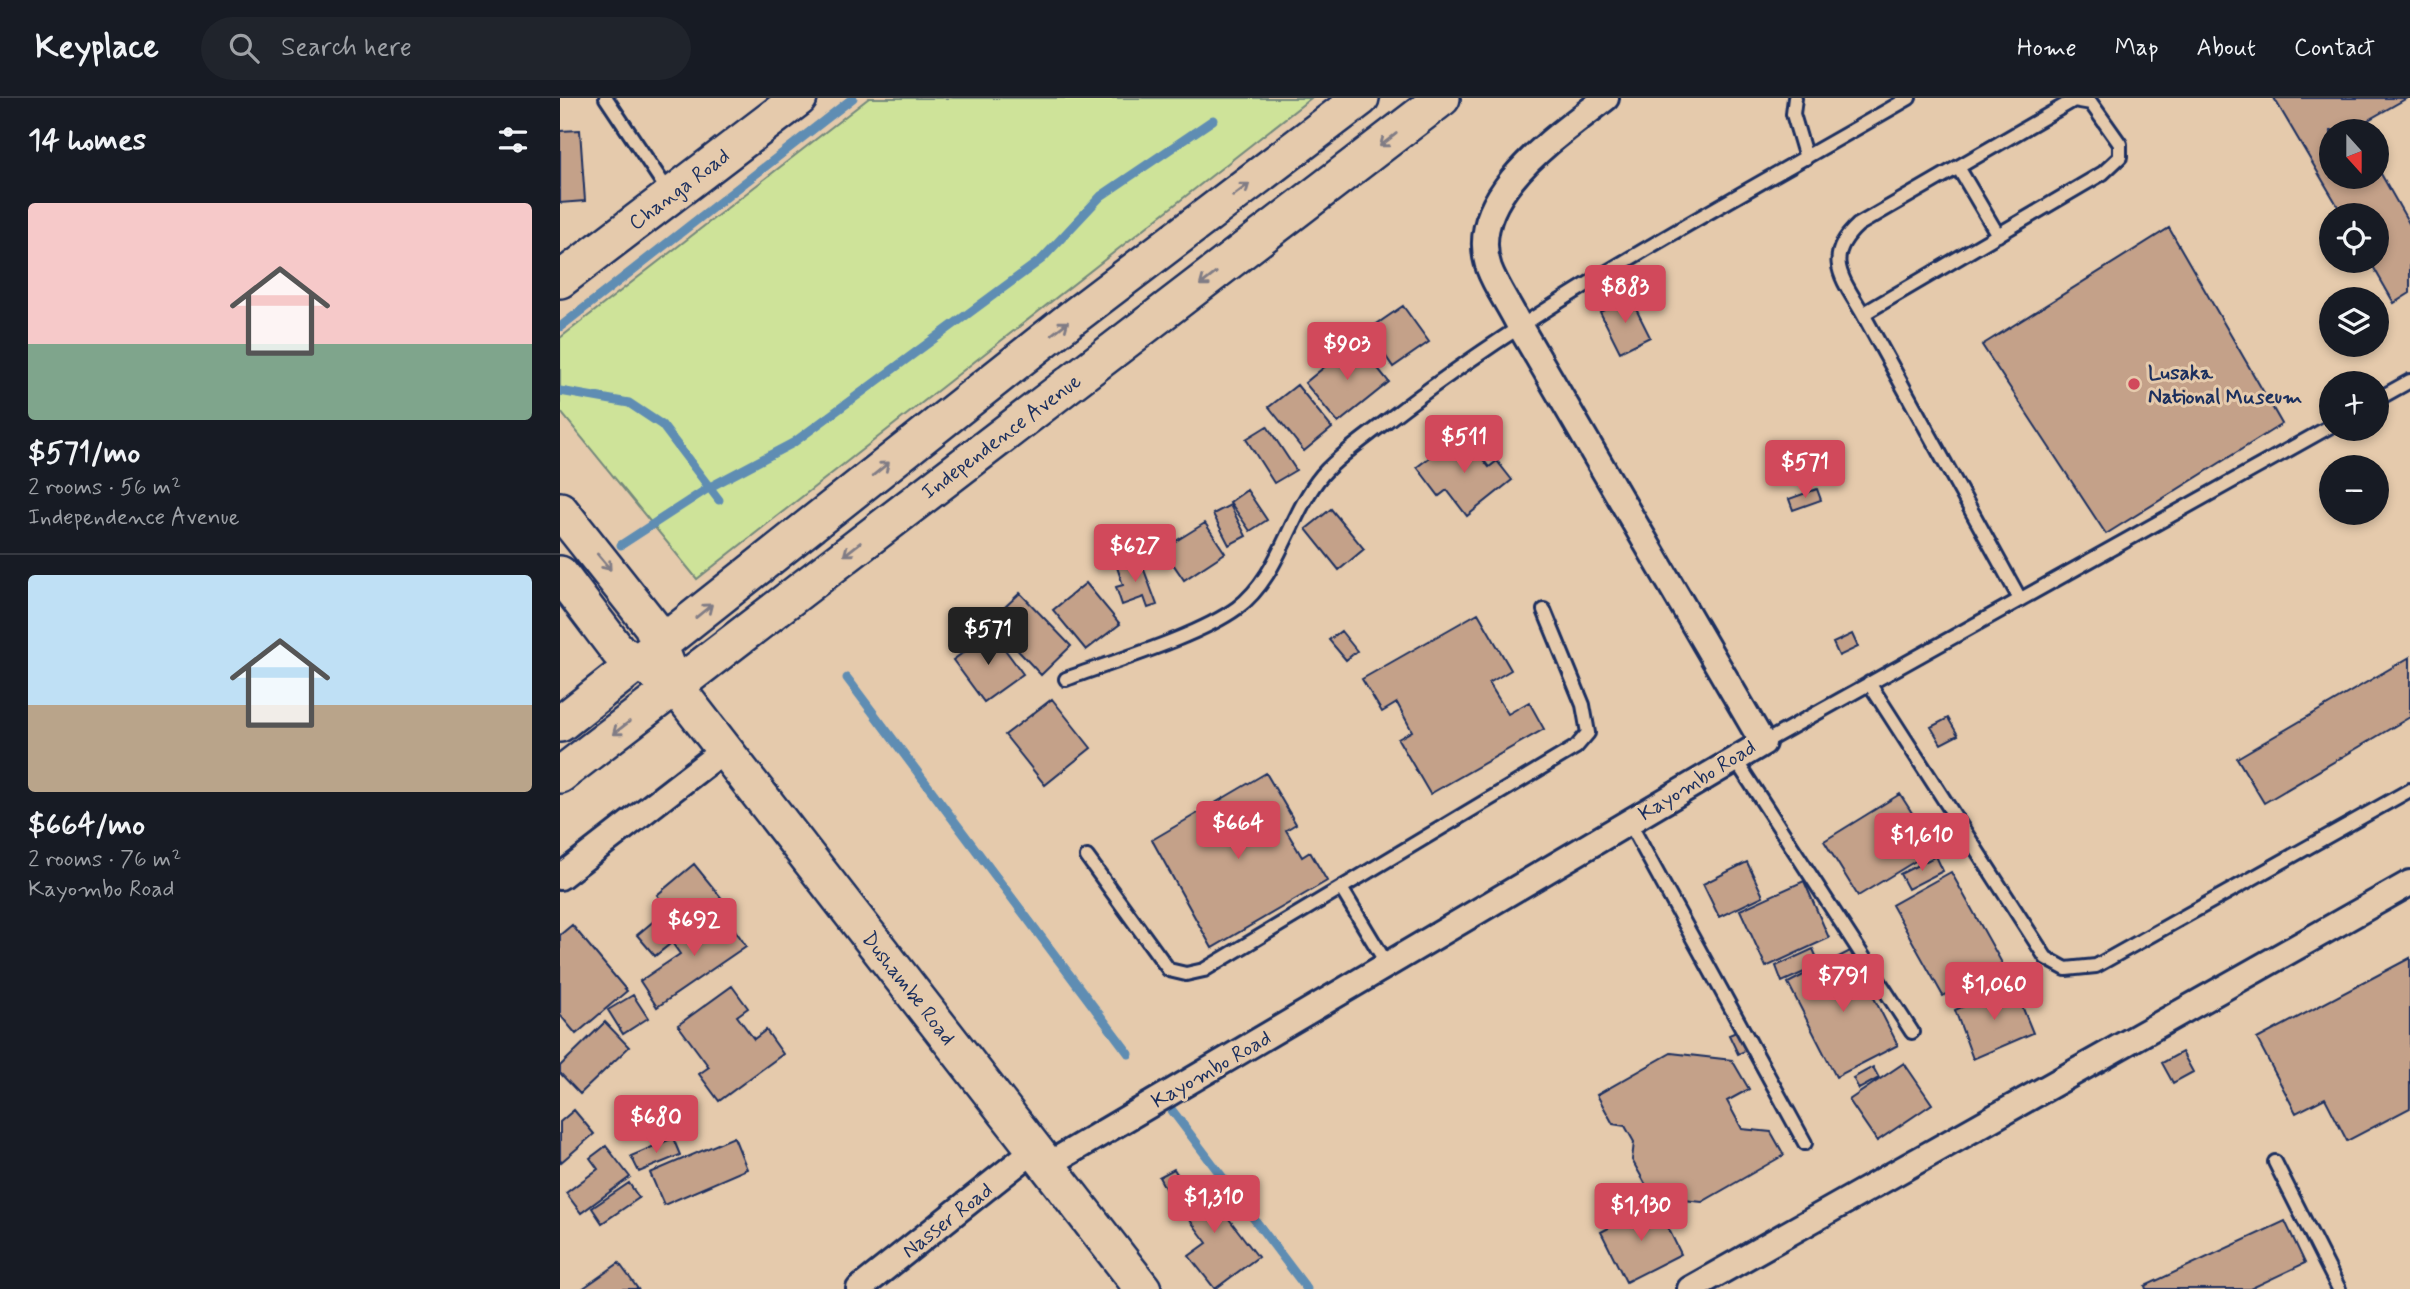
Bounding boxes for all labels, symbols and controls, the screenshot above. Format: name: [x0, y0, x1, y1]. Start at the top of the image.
search box: [201, 17, 691, 80]
text: Keyplace: [35, 26, 159, 70]
icon: search: [225, 29, 263, 67]
text: Search here: [281, 31, 412, 65]
text: Home: [2017, 33, 2077, 64]
text: Map: [2115, 33, 2159, 64]
text: About: [2197, 33, 2256, 64]
text: Contact: [2294, 33, 2375, 64]
north arrow: [2319, 119, 2389, 189]
map controls: [2319, 119, 2389, 525]
text: 14 homes: [28, 121, 146, 160]
icon: filters: [494, 121, 532, 159]
one-way arrow: [1379, 132, 1398, 147]
street label: Changa Road: [623, 143, 736, 237]
one-way arrow: [1231, 183, 1250, 198]
button: locate: [2319, 203, 2389, 273]
icon: home: [217, 248, 343, 374]
pin: $883: [1584, 266, 1666, 325]
one-way arrow: [1199, 271, 1218, 286]
text: $883: [1601, 273, 1649, 303]
button: layers: [2319, 287, 2389, 357]
one-way arrow: [1050, 320, 1068, 336]
pin: $903: [1306, 322, 1388, 382]
text: $903: [1323, 330, 1371, 360]
place label: Lusaka National Museum: [2148, 359, 2302, 411]
street label: Independence Avenue: [916, 367, 1087, 506]
button: +: [2319, 371, 2389, 441]
marker: Lusaka National Museum: [2126, 376, 2142, 392]
pin: $511: [1423, 416, 1505, 475]
text: $511: [1441, 423, 1487, 453]
text: $571/mo: [28, 434, 140, 473]
pin: $571: [1764, 440, 1846, 500]
text: $571: [1781, 448, 1829, 478]
button: −: [2319, 455, 2389, 525]
one-way arrow: [872, 461, 890, 477]
text: 2 rooms · 56 m²: [28, 473, 181, 503]
text: Independence Avenue: [28, 503, 240, 533]
pin: $627: [1094, 524, 1176, 584]
text: $627: [1110, 532, 1160, 562]
one-way arrow: [844, 541, 862, 556]
one-way arrow: [596, 553, 612, 571]
one-way arrow: [694, 603, 712, 619]
pin: $571: [947, 608, 1029, 667]
text: $571: [964, 615, 1012, 645]
icon: home: [217, 620, 343, 746]
one-way arrow: [612, 720, 631, 735]
street label: Kayombo Road: [1633, 734, 1762, 828]
pin: $664: [1197, 802, 1279, 861]
text: $664/mo: [28, 806, 145, 845]
text: $664: [1212, 809, 1264, 839]
pin: $1,610: [1865, 814, 1979, 873]
text: $1,610: [1890, 821, 1954, 851]
text: 2 rooms · 76 m²: [28, 845, 181, 875]
text: Kayombo Road: [28, 875, 174, 905]
pin: $692: [653, 898, 735, 958]
text: $692: [668, 906, 720, 936]
street label: Dushambe Road: [855, 926, 961, 1051]
pin: $791: [1802, 954, 1884, 1014]
text: $791: [1818, 962, 1868, 992]
pin: $1,060: [1937, 962, 2051, 1022]
text: $1,060: [1961, 970, 2027, 1000]
street label: Kayombo Road: [1147, 1024, 1276, 1115]
pin: $680: [615, 1096, 697, 1155]
text: $680: [630, 1103, 682, 1133]
street label: Nasser Road: [896, 1176, 999, 1265]
pin: $1,310: [1157, 1176, 1271, 1235]
text: $1,310: [1184, 1183, 1244, 1213]
pin: $1,130: [1584, 1184, 1698, 1243]
text: $1,130: [1611, 1191, 1671, 1221]

